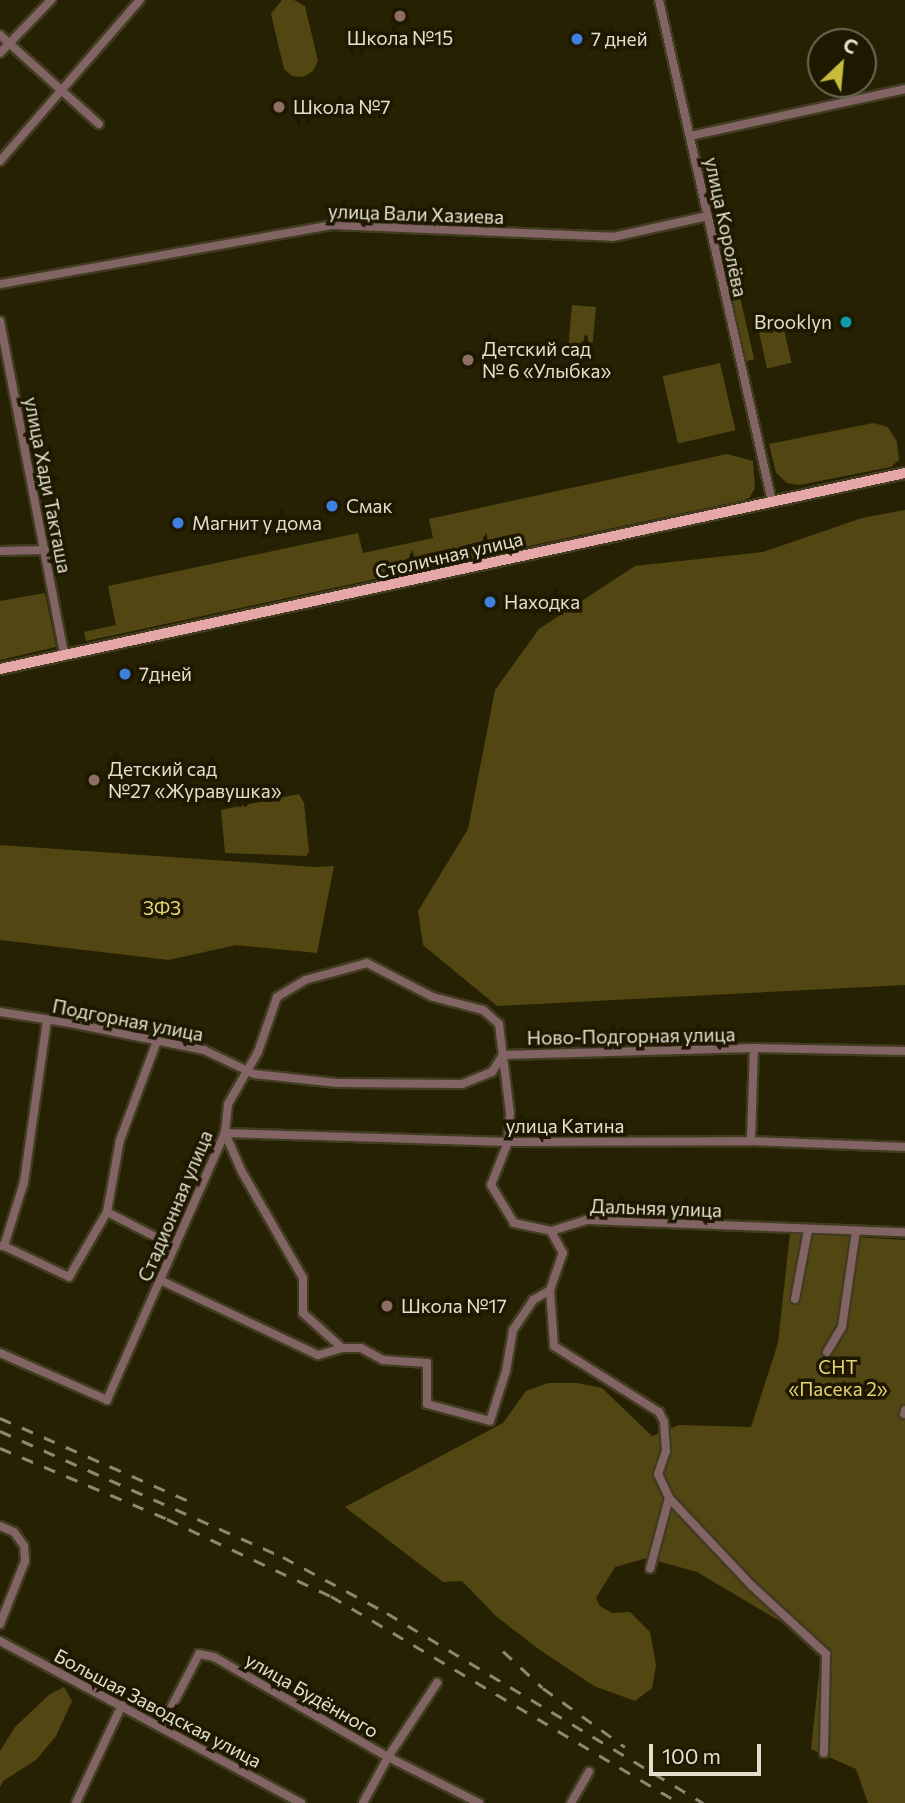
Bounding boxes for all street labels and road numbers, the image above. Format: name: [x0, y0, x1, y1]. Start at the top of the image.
street label: улица Королёва: [700, 155, 752, 299]
street label: улица Вали Хазиева: [328, 200, 504, 228]
street label: улица Хади Такташа: [20, 395, 76, 575]
street label: Столичная улица: [373, 527, 525, 583]
street label: Подгорная улица: [51, 994, 205, 1046]
street label: Ново-Подгорная улица: [527, 1023, 735, 1049]
street label: улица Катина: [506, 1115, 624, 1137]
street label: Стадионная улица: [133, 1127, 217, 1285]
street label: Дальняя улица: [590, 1194, 722, 1222]
street label: Большая Заводская улица: [51, 1644, 265, 1772]
street label: улица Будённого: [241, 1648, 383, 1742]

